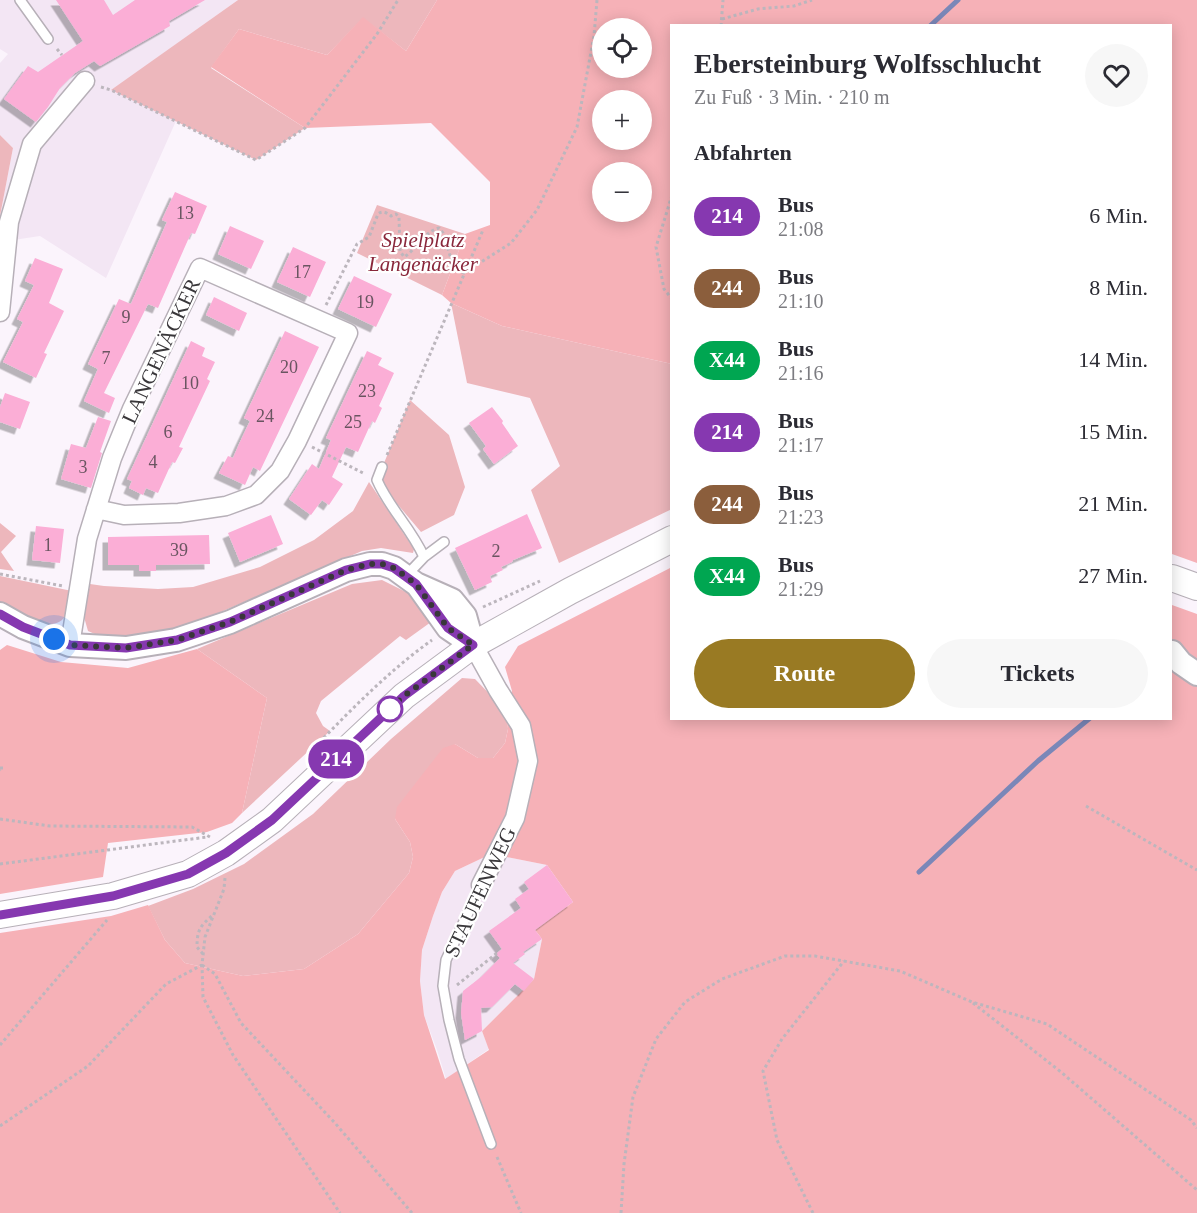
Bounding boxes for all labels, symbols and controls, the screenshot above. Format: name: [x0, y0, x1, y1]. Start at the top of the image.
map controls: [592, 18, 652, 222]
button: locate: [592, 18, 652, 78]
button: heart: [1085, 44, 1148, 107]
text: Ebersteinburg Wolfsschlucht: [694, 48, 1041, 79]
text: Zu Fuß · 3 Min. · 210 m: [694, 86, 890, 108]
button: +: [592, 90, 652, 150]
text: Abfahrten: [694, 140, 792, 165]
button: −: [592, 162, 652, 222]
text: Bus: [778, 192, 813, 217]
house number: 13: [176, 203, 194, 223]
text: 6 Min.: [1089, 203, 1148, 228]
text: 214: [711, 204, 743, 228]
text: 21:08: [778, 218, 824, 240]
park label: Spielplatz Langenäcker: [367, 228, 479, 276]
house number: 17: [293, 262, 311, 282]
text: Bus: [778, 264, 813, 289]
street label: LANGENÄCKER: [117, 275, 205, 427]
text: 8 Min.: [1089, 275, 1148, 300]
text: 244: [711, 276, 743, 300]
text: 21:10: [778, 290, 824, 312]
house number: 19: [356, 292, 374, 312]
house number: 9: [122, 307, 131, 327]
text: Bus: [778, 336, 813, 361]
text: 14 Min.: [1078, 347, 1148, 372]
house number: 7: [102, 348, 111, 368]
text: X44: [709, 348, 745, 372]
house number: 20: [280, 357, 298, 377]
text: 21:16: [778, 362, 824, 384]
house number: 10: [181, 373, 199, 393]
house number: 23: [358, 381, 376, 401]
house number: 24: [256, 406, 274, 426]
text: Bus: [778, 408, 813, 433]
house number: 25: [344, 412, 362, 432]
text: 15 Min.: [1078, 419, 1148, 444]
text: 214: [711, 420, 743, 444]
house number: 6: [164, 422, 173, 442]
text: 21:17: [778, 434, 824, 456]
house number: 4: [149, 452, 158, 472]
house number: 3: [79, 457, 88, 477]
text: Bus: [778, 480, 813, 505]
text: 21 Min.: [1078, 491, 1148, 516]
text: 244: [711, 492, 743, 516]
text: 21:23: [778, 506, 824, 528]
house number: 1: [44, 535, 53, 555]
house number: 39: [170, 540, 188, 560]
house number: 2: [492, 541, 501, 561]
text: Bus: [778, 552, 813, 577]
text: 27 Min.: [1078, 563, 1148, 588]
text: X44: [709, 564, 745, 588]
text: 21:29: [778, 578, 824, 600]
your location: [39, 624, 69, 654]
button: Route: [694, 639, 915, 708]
button: Tickets: [927, 639, 1148, 708]
unlabelled marker: [377, 696, 403, 722]
line badge: 214: [302, 740, 370, 778]
text: 214: [320, 747, 352, 771]
street label: STAUFENWEG: [439, 823, 521, 961]

